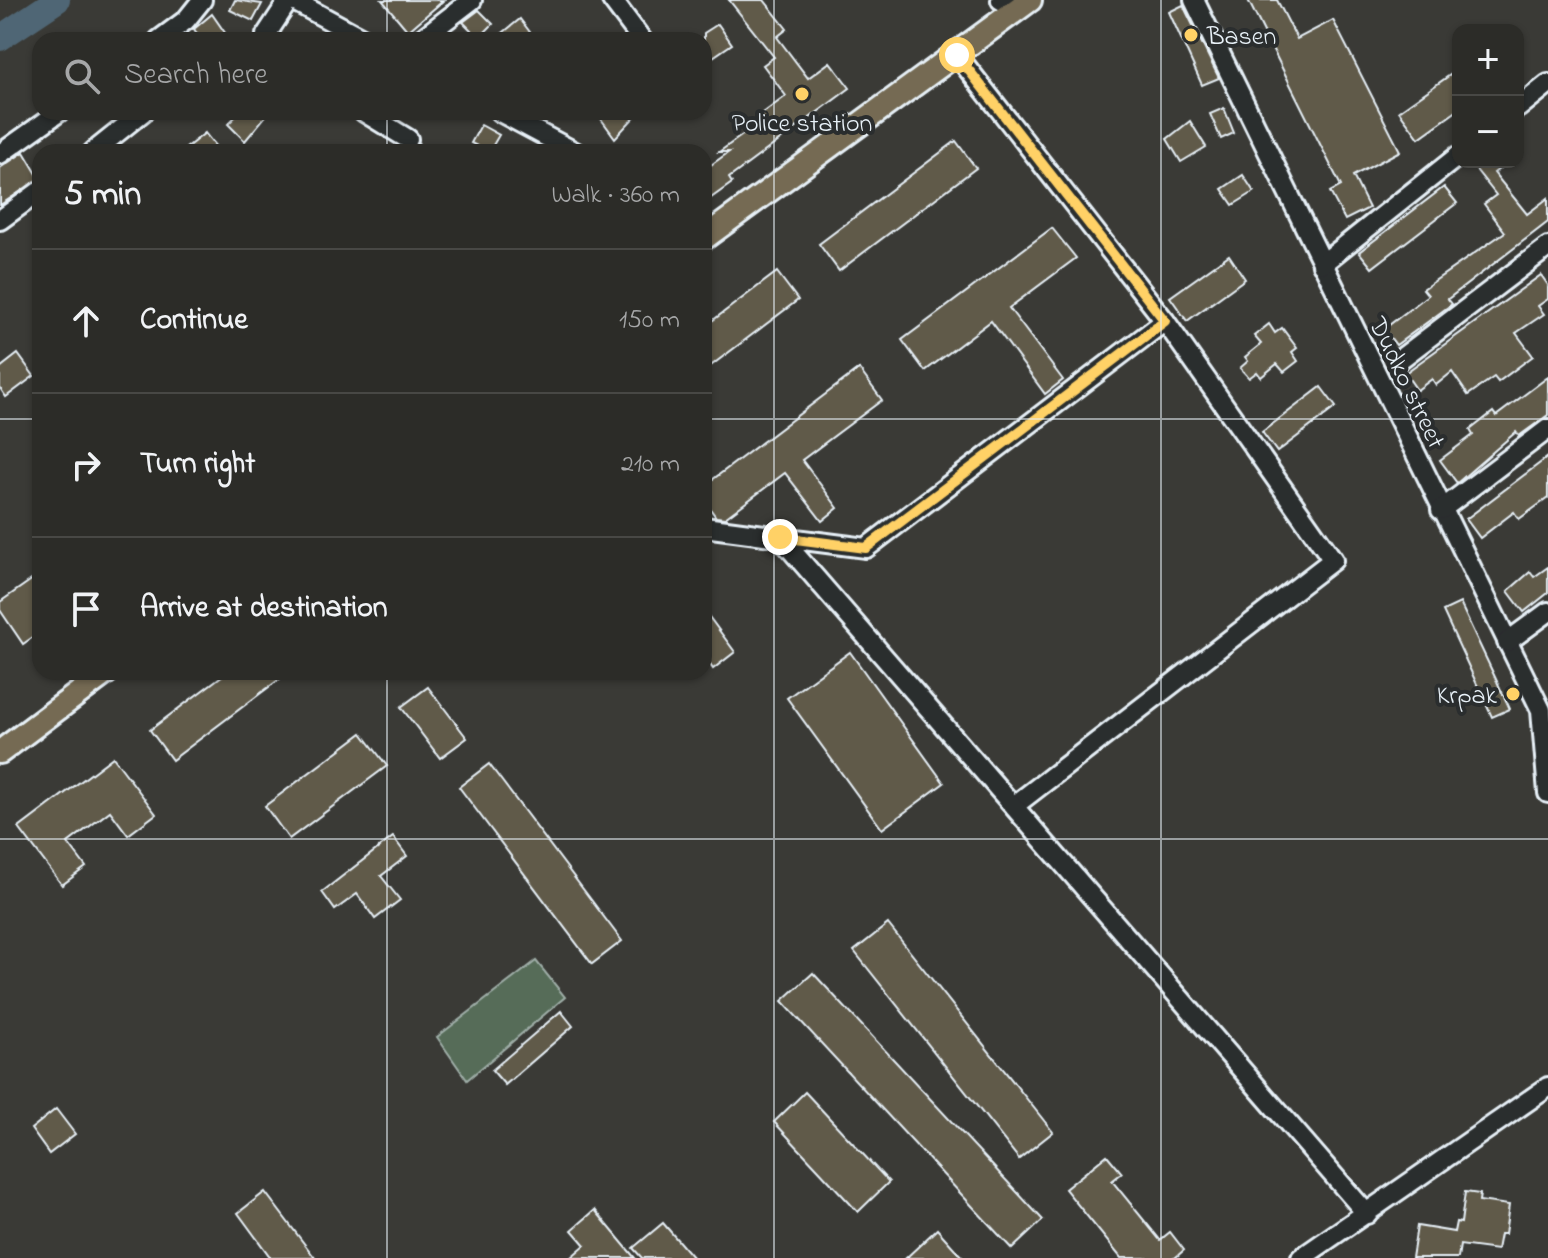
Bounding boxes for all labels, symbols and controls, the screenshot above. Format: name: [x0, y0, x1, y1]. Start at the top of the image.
place label: Basen: [1206, 19, 1276, 57]
map controls: [1452, 24, 1524, 168]
button: +: [1452, 24, 1524, 96]
marker: Basen: [1182, 26, 1200, 44]
search box: [32, 32, 712, 120]
route start: [939, 37, 975, 73]
icon: search: [60, 54, 104, 98]
text: Search here: [124, 54, 268, 98]
marker: Police station: [793, 85, 811, 103]
button: −: [1452, 96, 1524, 168]
place label: Police station: [732, 106, 872, 144]
text: 5 min: [64, 171, 141, 221]
text: Walk · 360 m: [551, 177, 680, 215]
icon: ahead: [64, 299, 108, 343]
text: Continue: [140, 299, 248, 343]
text: 150 m: [619, 302, 680, 340]
street label: Dudko street: [1357, 310, 1454, 456]
icon: right: [64, 443, 108, 487]
text: Turn right: [140, 443, 255, 487]
text: 210 m: [621, 446, 680, 484]
route end: [762, 519, 798, 555]
icon: arrive: [64, 587, 108, 631]
text: Arrive at destination: [140, 587, 388, 631]
place label: Krpak: [1437, 678, 1498, 716]
marker: Krpak: [1504, 685, 1522, 703]

